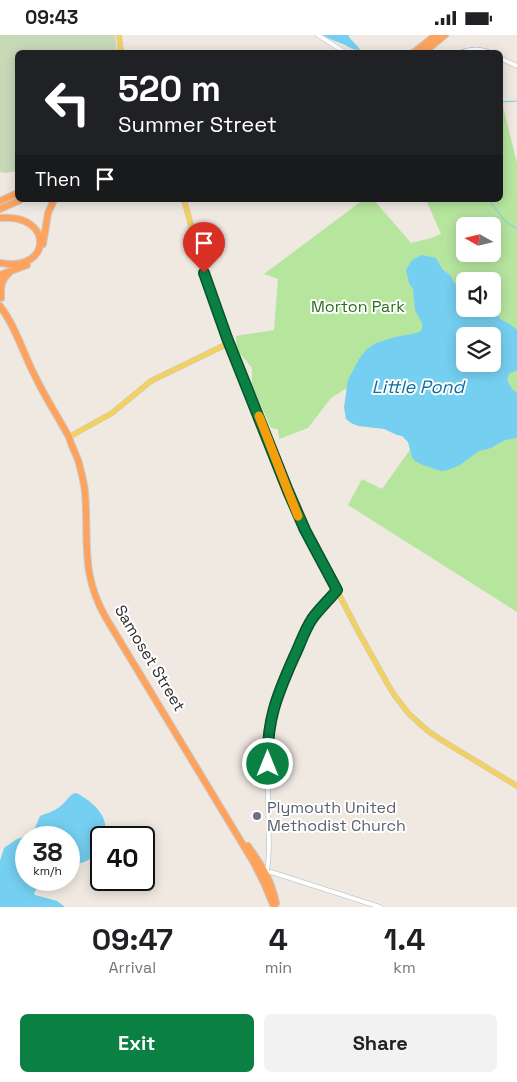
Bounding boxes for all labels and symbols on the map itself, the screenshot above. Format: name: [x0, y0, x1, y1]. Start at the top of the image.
north arrow: [456, 217, 501, 263]
pin: [183, 222, 225, 273]
park label: Morton Park: [311, 296, 405, 317]
water label: Little Pond: [372, 375, 467, 398]
street label: Samoset Street: [110, 601, 190, 715]
position arrow: [241, 737, 293, 789]
place label: Plymouth United Methodist Church: [267, 797, 406, 836]
marker: Plymouth United Methodist Church: [251, 810, 263, 822]
speed limit sign: 40: [90, 826, 155, 891]

